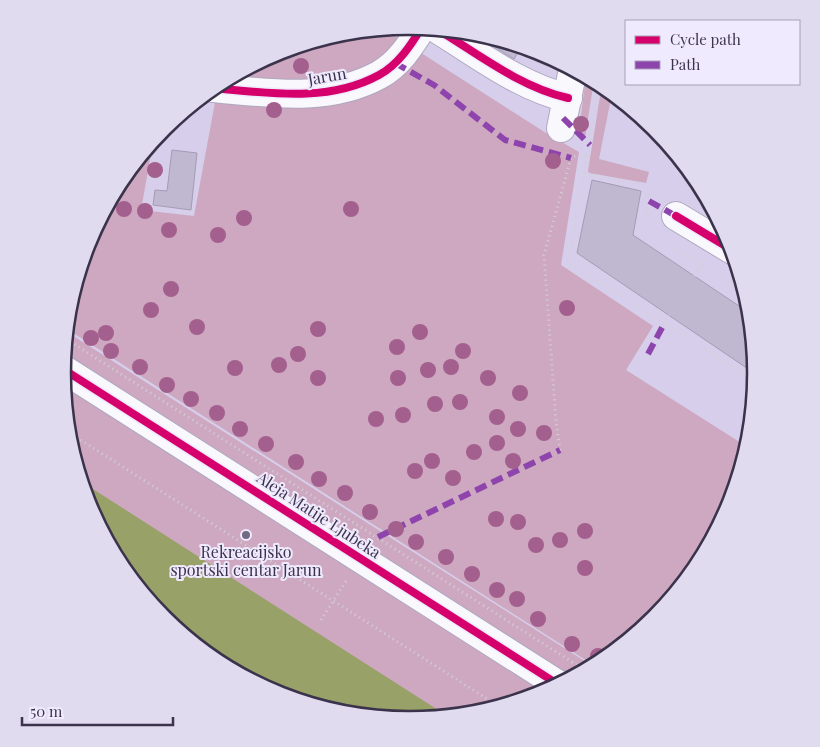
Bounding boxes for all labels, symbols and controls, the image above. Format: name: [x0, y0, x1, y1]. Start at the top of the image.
legend: [625, 20, 800, 85]
text: Cycle path: [670, 29, 741, 49]
text: Path: [670, 54, 700, 74]
street label: Jarun: [305, 62, 348, 89]
street label: Aleja Matije Ljubeka: [252, 466, 385, 563]
marker: Rekreacijsko sportski centar Jarun: [240, 529, 252, 541]
place label: Rekreacijsko sportski centar Jarun: [170, 541, 322, 580]
scale bar: [22, 694, 174, 726]
text: 50 m: [30, 701, 63, 721]

